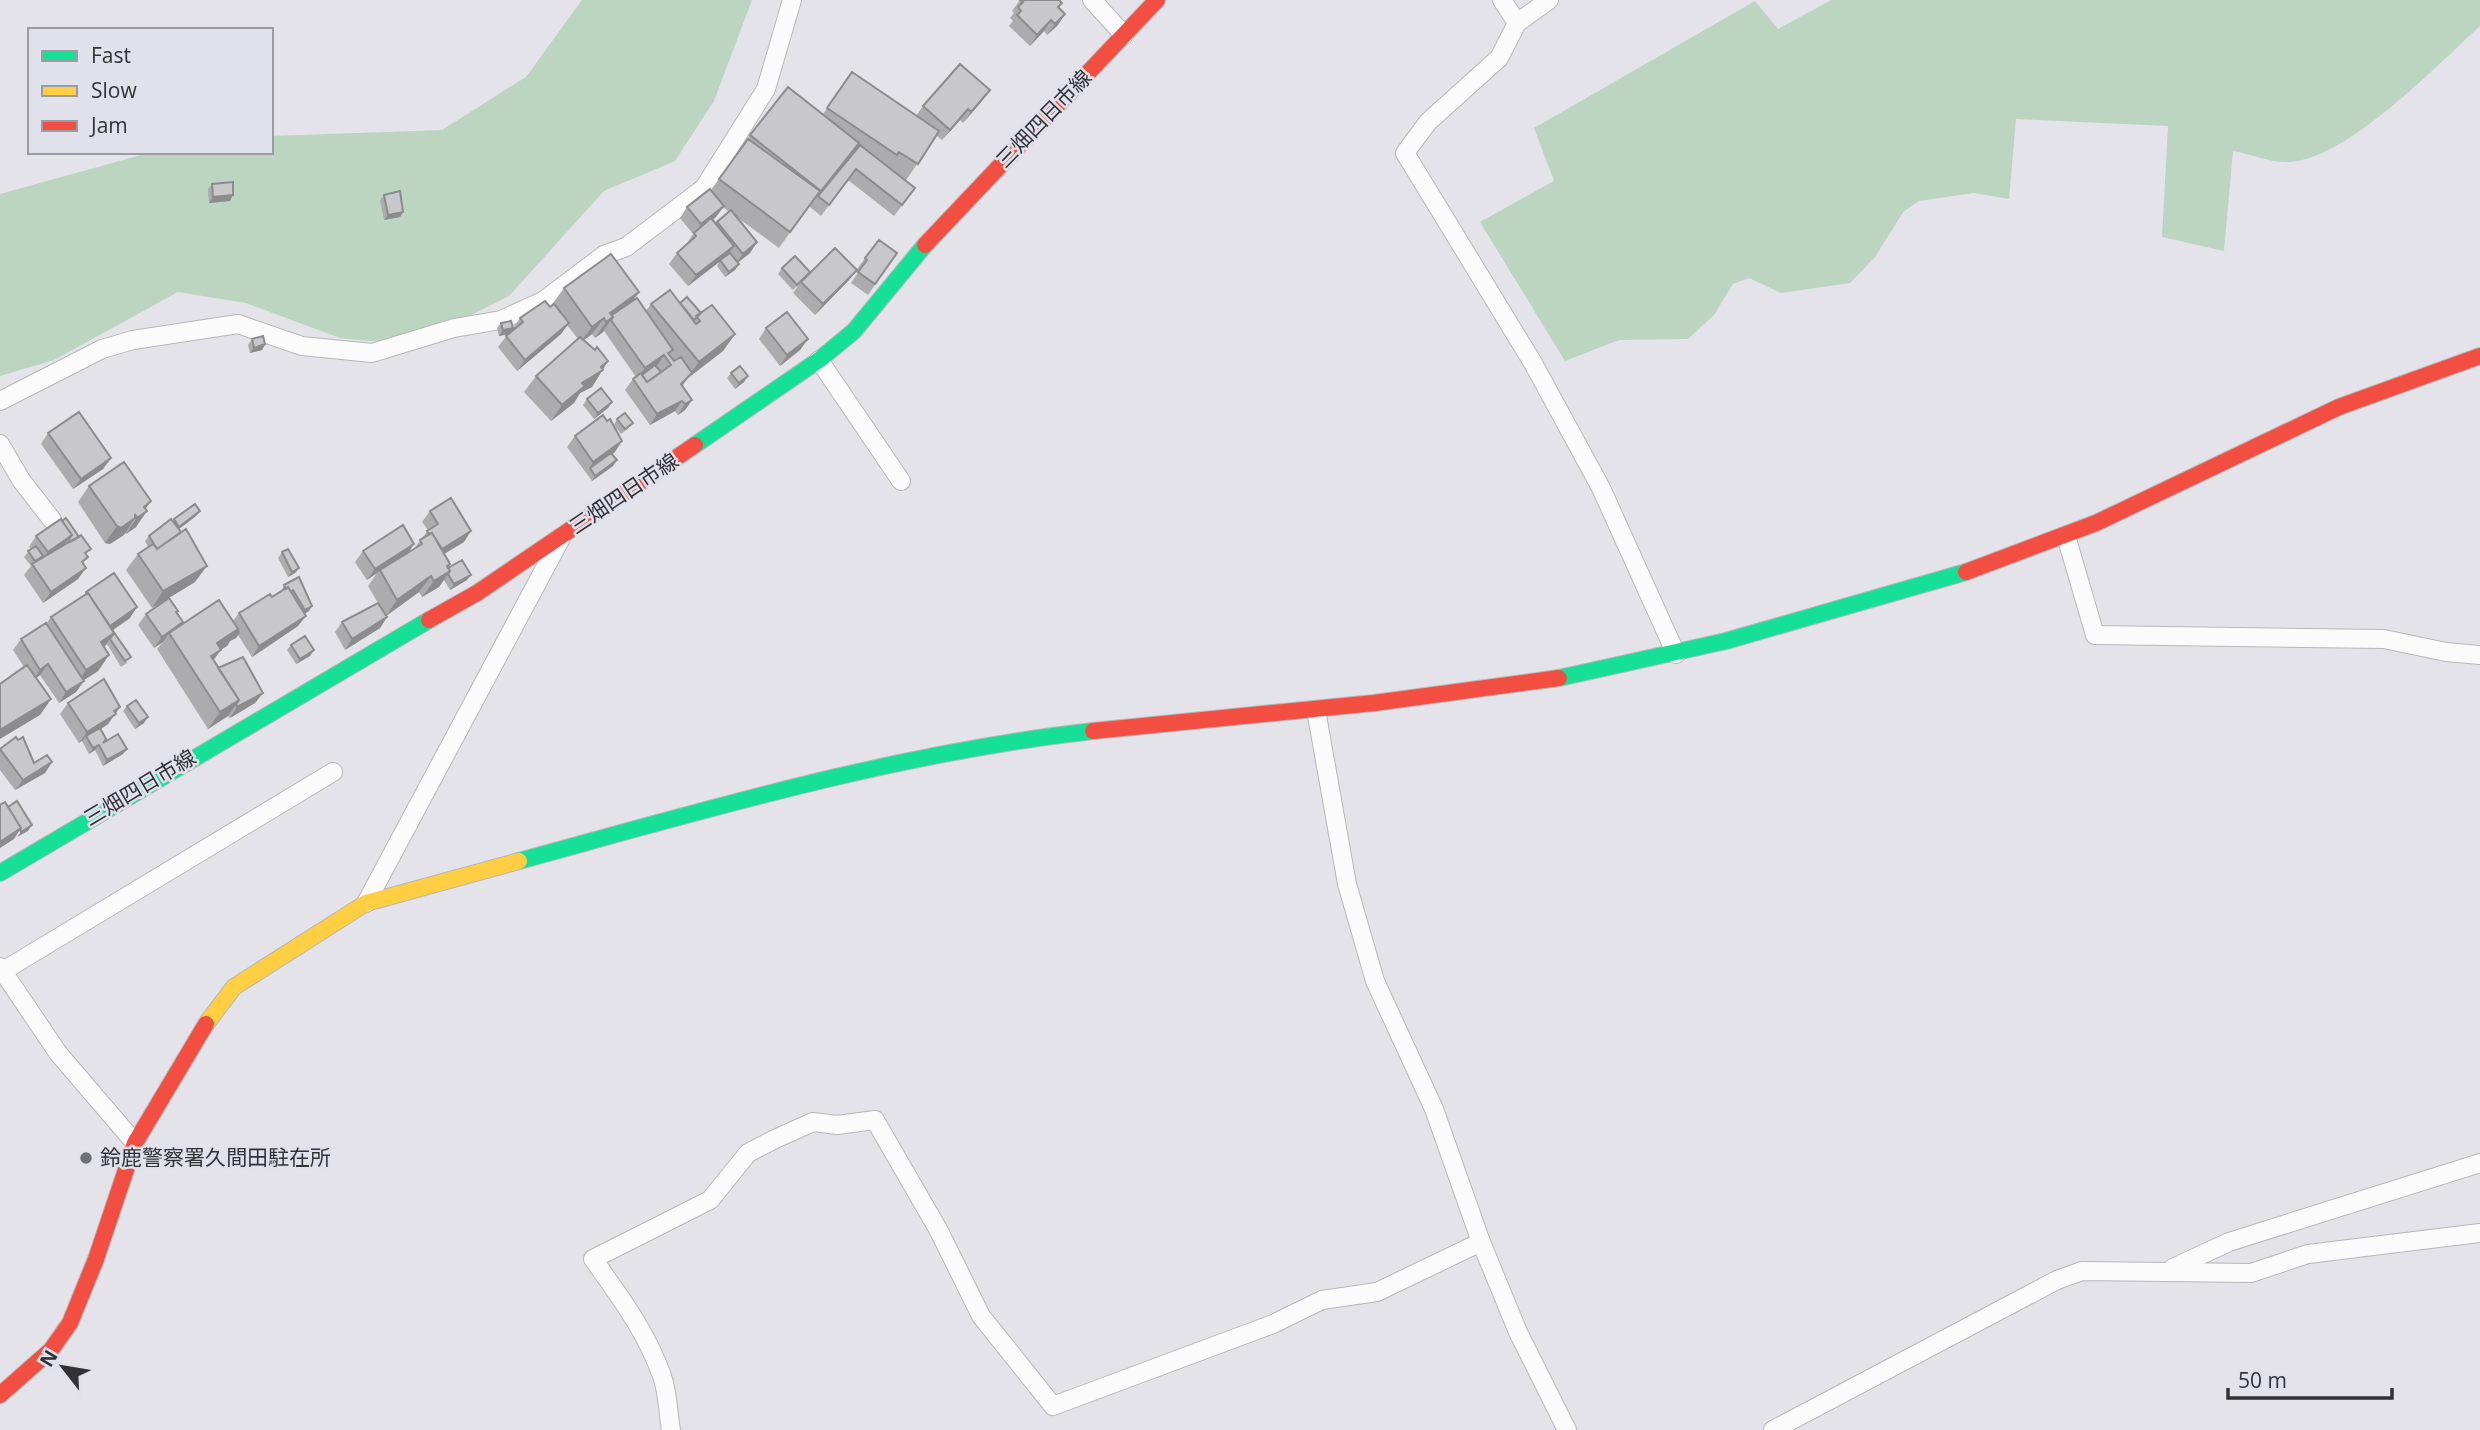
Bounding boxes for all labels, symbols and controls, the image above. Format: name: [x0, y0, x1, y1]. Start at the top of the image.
legend: [28, 28, 273, 154]
text: Fast: [91, 41, 131, 69]
street label: 三畑四日市線: [989, 63, 1097, 173]
text: Slow: [91, 76, 137, 104]
text: Jam: [89, 111, 128, 139]
street label: 三畑四日市線: [563, 446, 683, 540]
street label: 三畑四日市線: [78, 743, 201, 832]
place label: 鈴鹿警察署久間田駐在所: [100, 1143, 331, 1171]
marker: 鈴鹿警察署久間田駐在所: [78, 1150, 94, 1166]
north arrow: [28, 1332, 98, 1402]
text: N: [33, 1345, 64, 1372]
scale bar: [2228, 1356, 2392, 1400]
text: 50 m: [2238, 1366, 2287, 1394]

